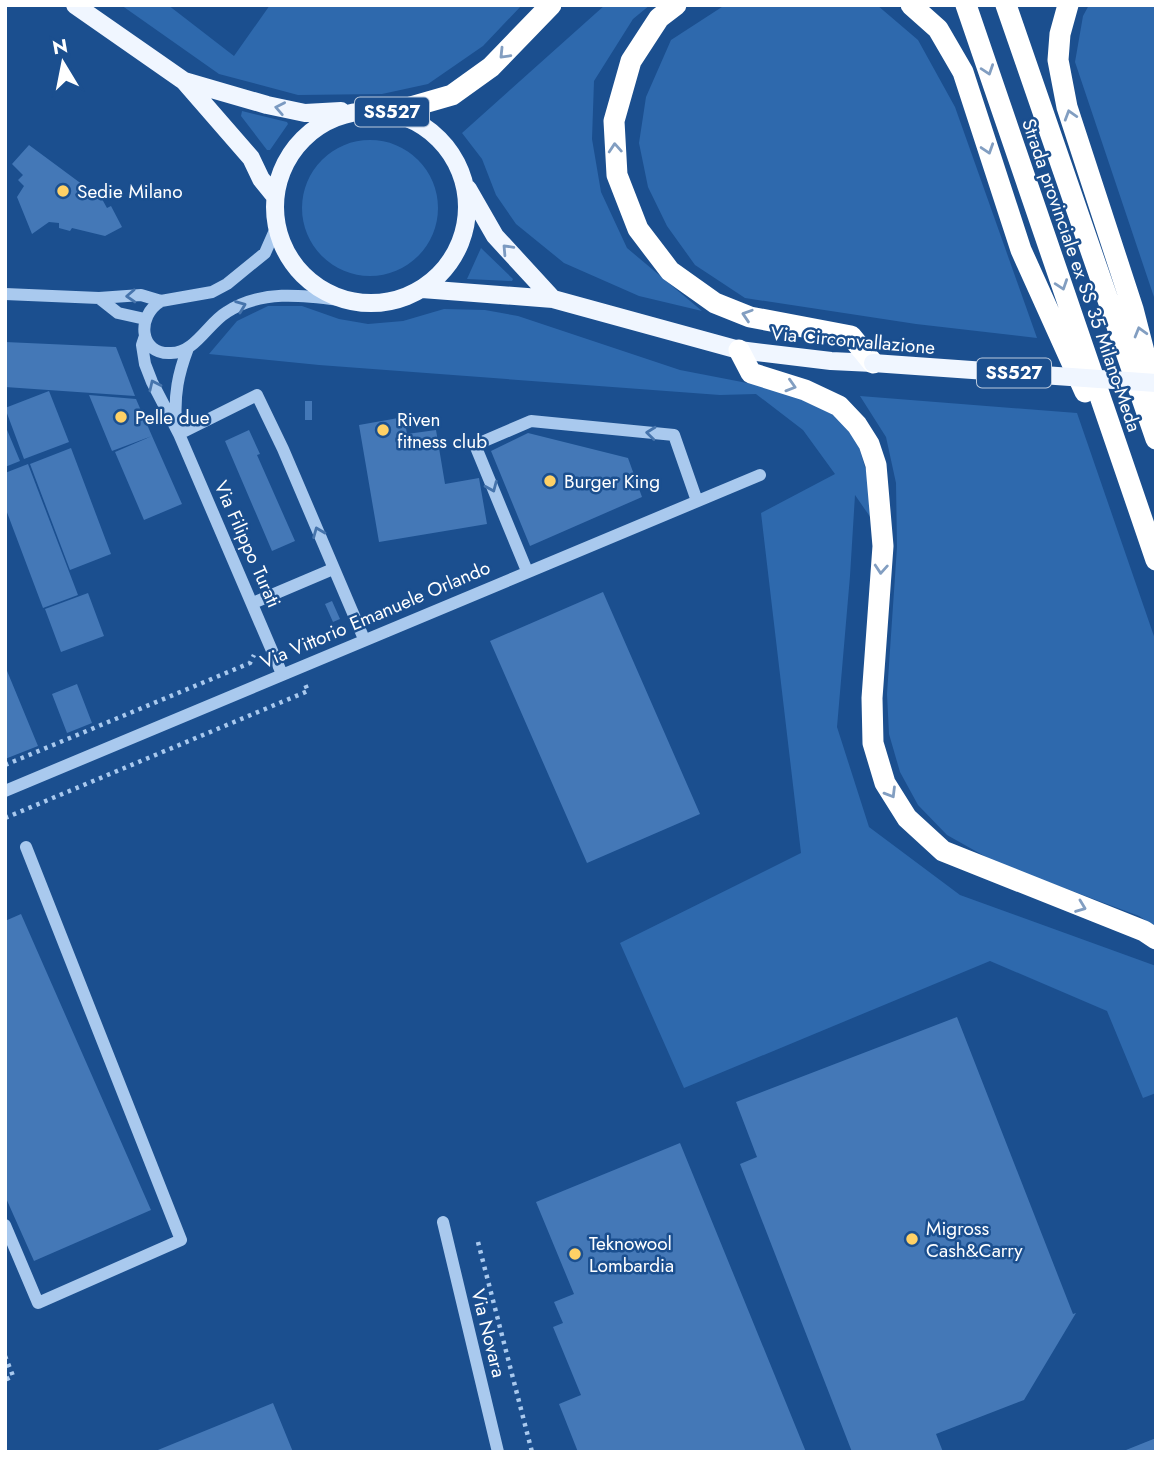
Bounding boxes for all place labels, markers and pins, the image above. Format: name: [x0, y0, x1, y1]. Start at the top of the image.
place label: Sedie Milano: [77, 178, 183, 205]
marker: Sedie Milano: [55, 183, 71, 199]
place label: Pelle due: [135, 404, 210, 431]
place label: Riven fitness club: [397, 406, 487, 455]
marker: Pelle due: [113, 409, 129, 425]
marker: Riven fitness club: [375, 422, 391, 438]
place label: Burger King: [564, 468, 660, 495]
marker: Burger King: [542, 473, 558, 489]
place label: Migross Cash&Carry: [926, 1215, 1023, 1264]
place label: Teknowool Lombardia: [589, 1230, 674, 1279]
marker: Migross Cash&Carry: [904, 1231, 920, 1247]
marker: Teknowool Lombardia: [567, 1246, 583, 1262]

